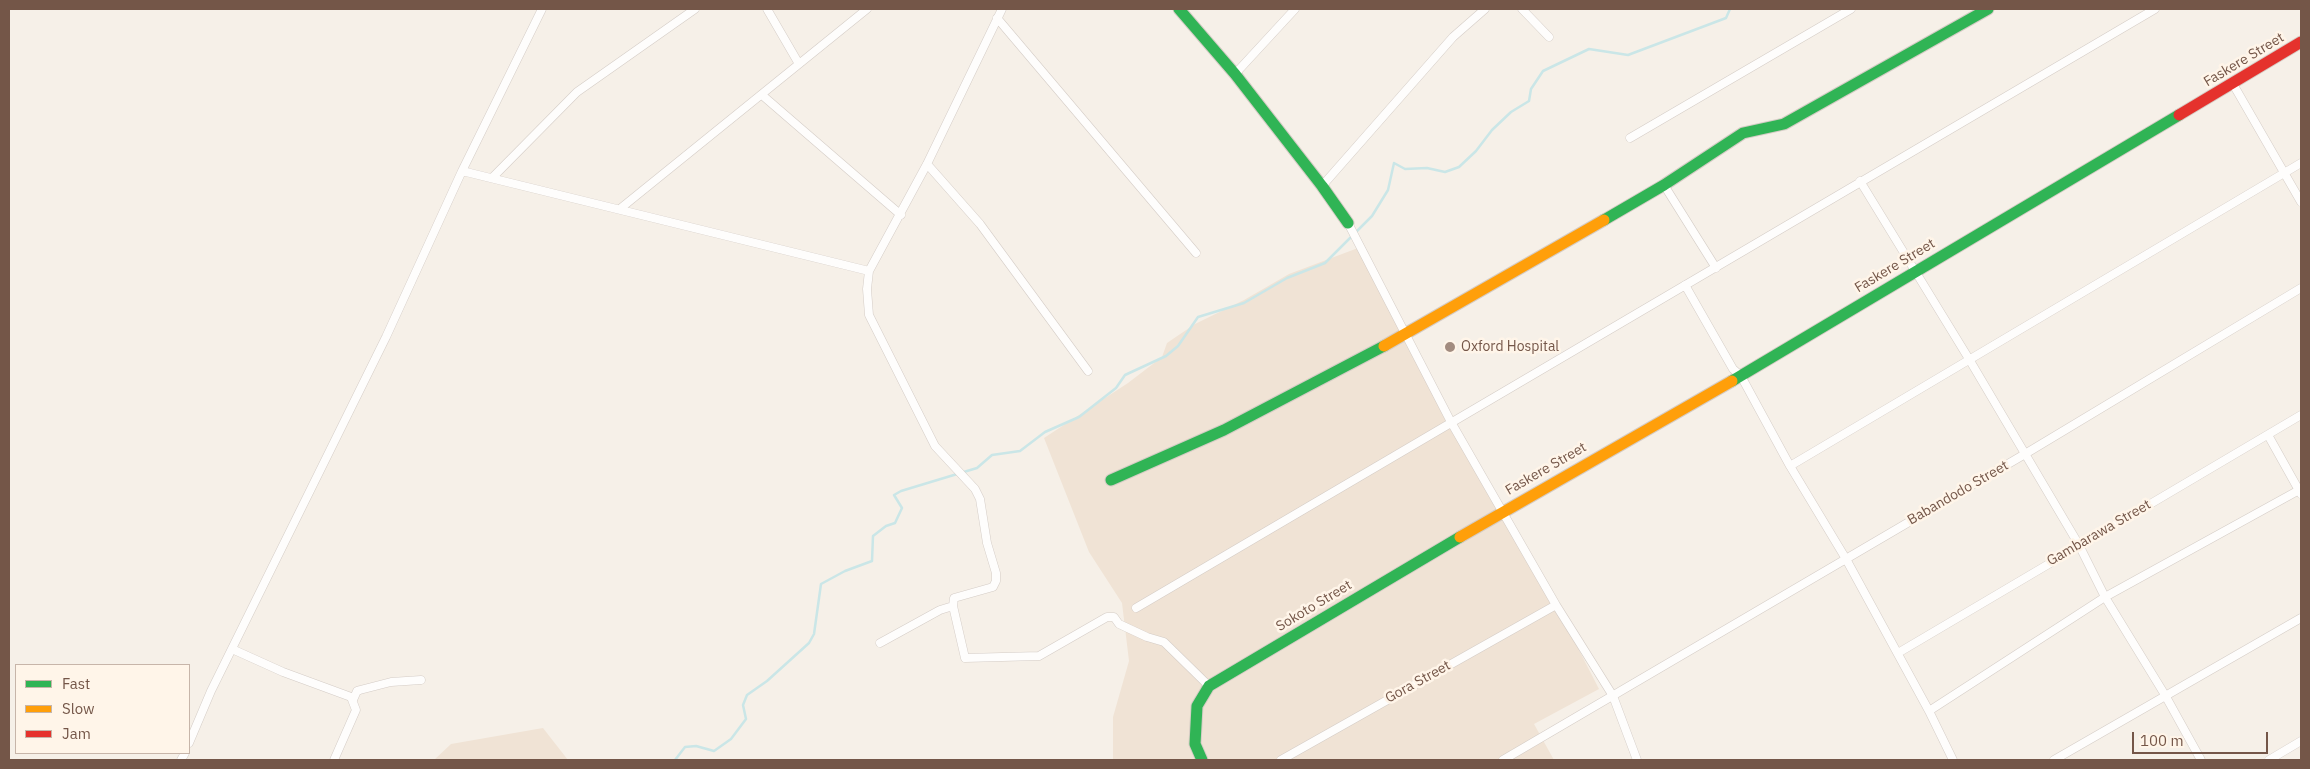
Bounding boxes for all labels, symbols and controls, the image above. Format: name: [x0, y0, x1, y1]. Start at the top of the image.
street label: Faskere Street: [2201, 29, 2287, 91]
street label: Faskere Street: [1852, 235, 1938, 297]
place label: Oxford Hospital: [1461, 339, 1559, 355]
marker: Oxford Hospital: [1443, 340, 1457, 354]
street label: Faskere Street: [1502, 439, 1590, 499]
street label: Babandodo Street: [1905, 457, 2011, 529]
street label: Gambarawa Street: [2044, 496, 2154, 570]
street label: Sokoto Street: [1273, 577, 1355, 635]
street label: Gora Street: [1383, 657, 1453, 707]
legend: [15, 664, 190, 754]
text: Fast: [62, 674, 90, 693]
text: Slow: [62, 699, 95, 718]
scale bar: [2135, 722, 2271, 754]
text: Jam: [62, 724, 91, 743]
text: 100 m: [2140, 731, 2184, 750]

